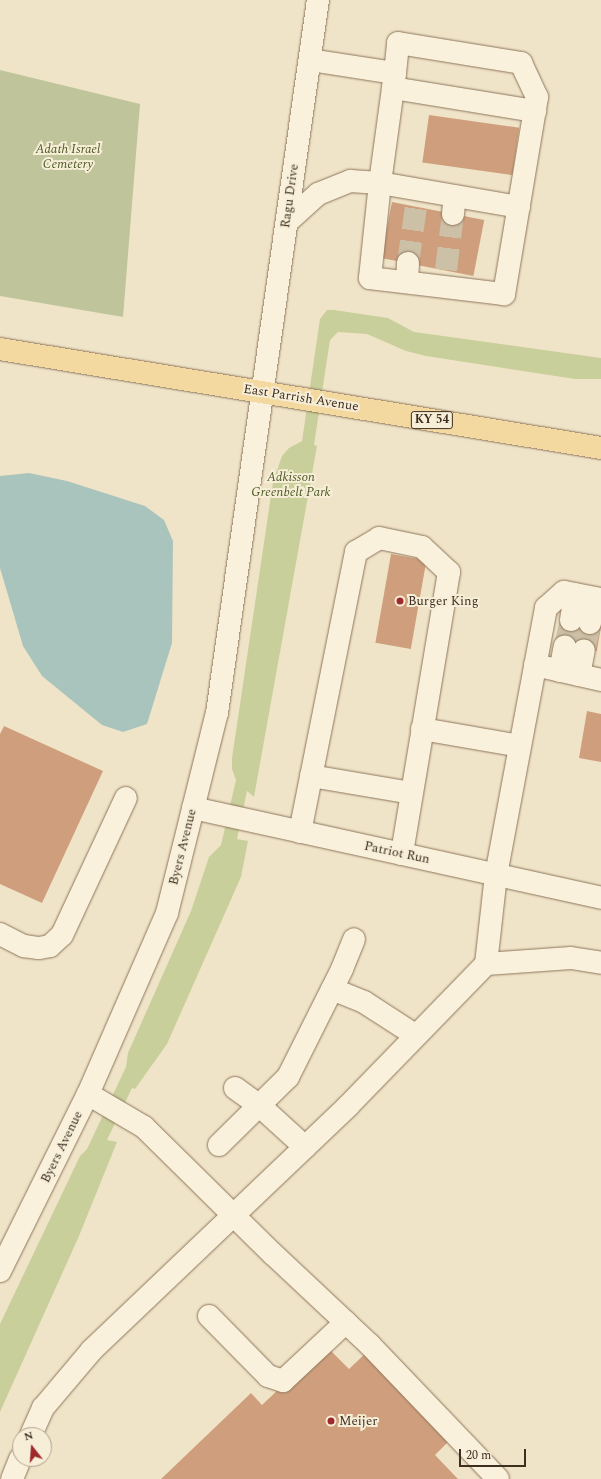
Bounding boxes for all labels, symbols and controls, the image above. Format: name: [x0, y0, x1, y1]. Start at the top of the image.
park label: Adath Israel Cemetery: [36, 142, 100, 173]
street label: Ragu Drive: [278, 163, 302, 229]
street label: East Parrish Avenue: [242, 381, 360, 415]
road number: KY 54: [410, 410, 454, 430]
park label: Adkisson Greenbelt Park: [251, 470, 331, 501]
place label: Burger King: [408, 593, 479, 609]
marker: Burger King: [395, 596, 405, 606]
street label: Byers Avenue: [166, 807, 200, 887]
street label: Patriot Run: [363, 838, 431, 868]
street label: Byers Avenue: [38, 1109, 86, 1185]
place label: Meijer: [339, 1413, 377, 1429]
marker: Meijer: [326, 1416, 336, 1426]
north arrow: [12, 1427, 52, 1467]
text: N: [22, 1427, 35, 1445]
scale bar: [461, 1441, 528, 1467]
text: 20 m: [466, 1446, 491, 1465]

